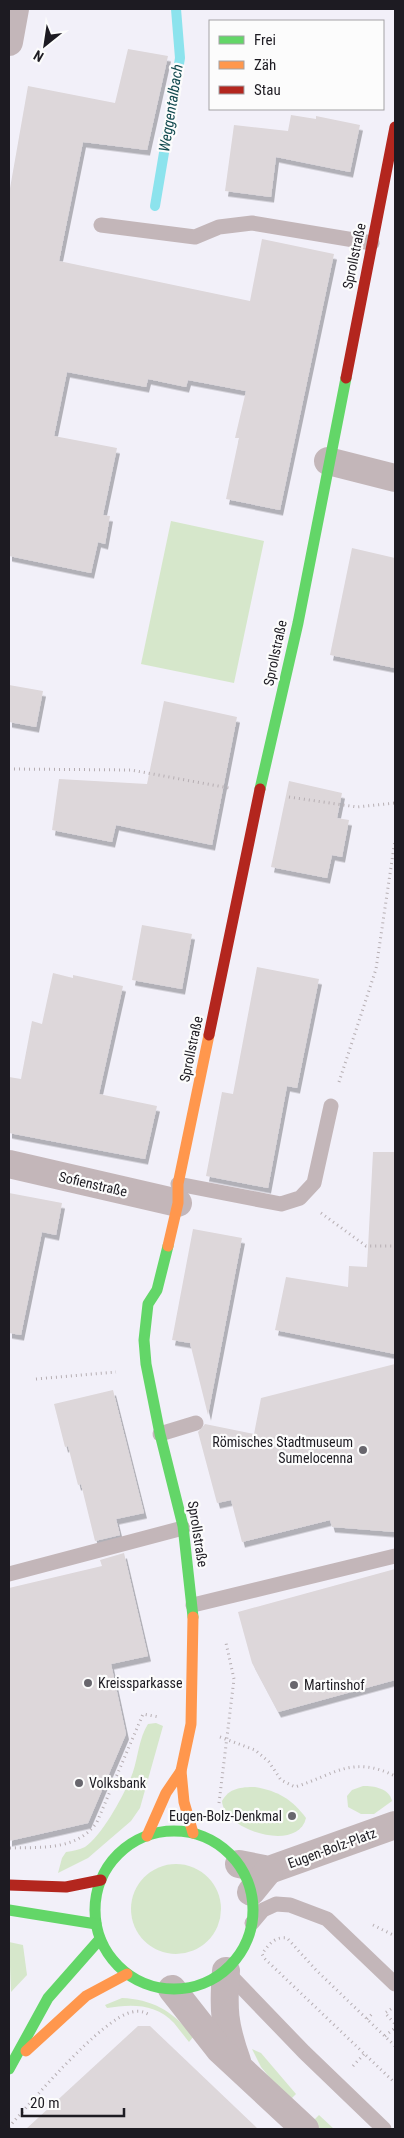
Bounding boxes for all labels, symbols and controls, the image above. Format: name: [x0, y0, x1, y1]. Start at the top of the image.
north arrow: [20, 20, 70, 70]
legend: [209, 20, 384, 110]
text: Frei: [254, 31, 276, 49]
text: N: [31, 47, 46, 65]
text: Zäh: [254, 56, 276, 74]
water label: Weggentalbach: [155, 63, 187, 153]
text: Stau: [254, 81, 281, 99]
street label: Sprollstraße: [339, 221, 369, 290]
street label: Sprollstraße: [260, 618, 290, 687]
street label: Sprollstraße: [176, 1014, 206, 1083]
street label: Sofienstraße: [57, 1168, 129, 1200]
place label: Römisches Stadtmuseum Sumelocenna: [212, 1434, 353, 1466]
marker: Römisches Stadtmuseum Sumelocenna: [357, 1444, 369, 1456]
street label: Sprollstraße: [185, 1500, 211, 1569]
place label: Kreissparkasse: [98, 1675, 183, 1691]
marker: Kreissparkasse: [82, 1677, 94, 1689]
place label: Martinshof: [304, 1677, 365, 1693]
marker: Martinshof: [288, 1679, 300, 1691]
place label: Volksbank: [89, 1775, 147, 1791]
marker: Volksbank: [73, 1777, 85, 1789]
place label: Eugen-Bolz-Denkmal: [169, 1808, 282, 1824]
marker: Eugen-Bolz-Denkmal: [286, 1810, 298, 1822]
street label: Eugen-Bolz-Platz: [286, 1825, 378, 1871]
scale bar: [22, 2086, 125, 2118]
text: 20 m: [30, 2094, 60, 2112]

